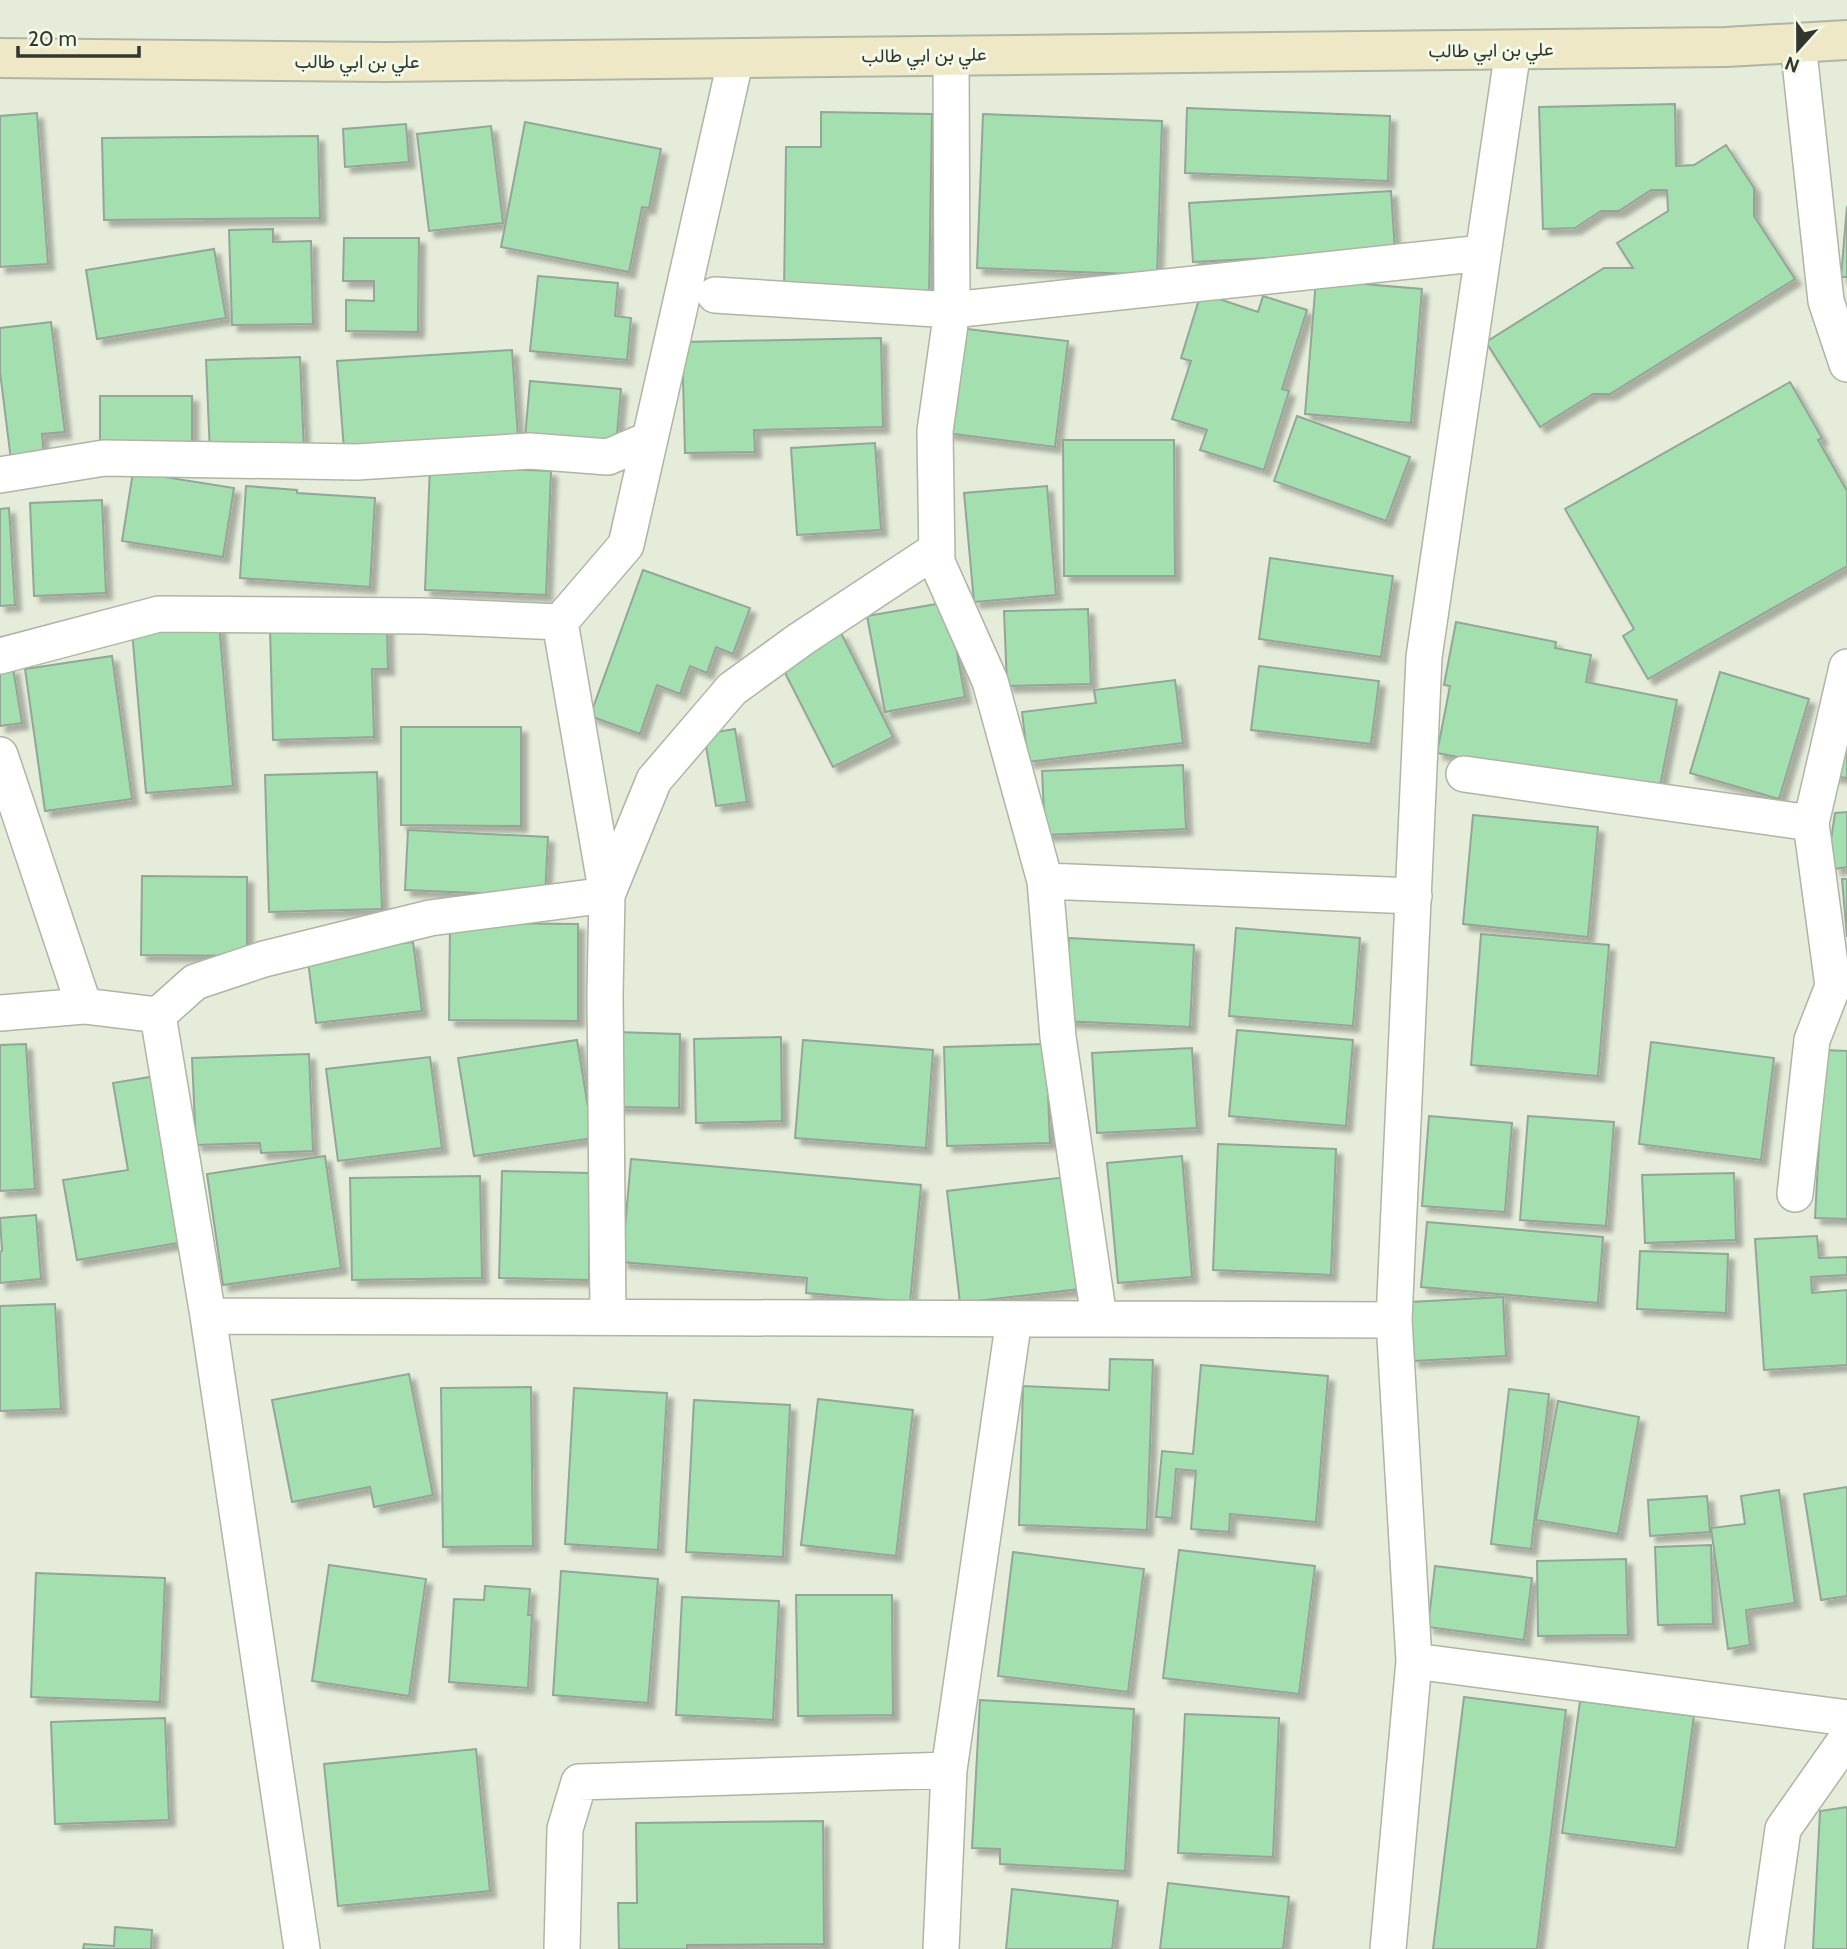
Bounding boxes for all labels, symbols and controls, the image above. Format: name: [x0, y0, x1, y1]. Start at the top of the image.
scale bar: [18, 14, 138, 58]
north arrow: [1763, 14, 1833, 84]
text: 20 m: [28, 26, 77, 51]
street label: علي بن ابي طالب: [1428, 37, 1554, 67]
street label: علي بن ابي طالب: [861, 42, 987, 72]
street label: علي بن ابي طالب: [295, 50, 420, 77]
text: N: [1782, 51, 1802, 78]

